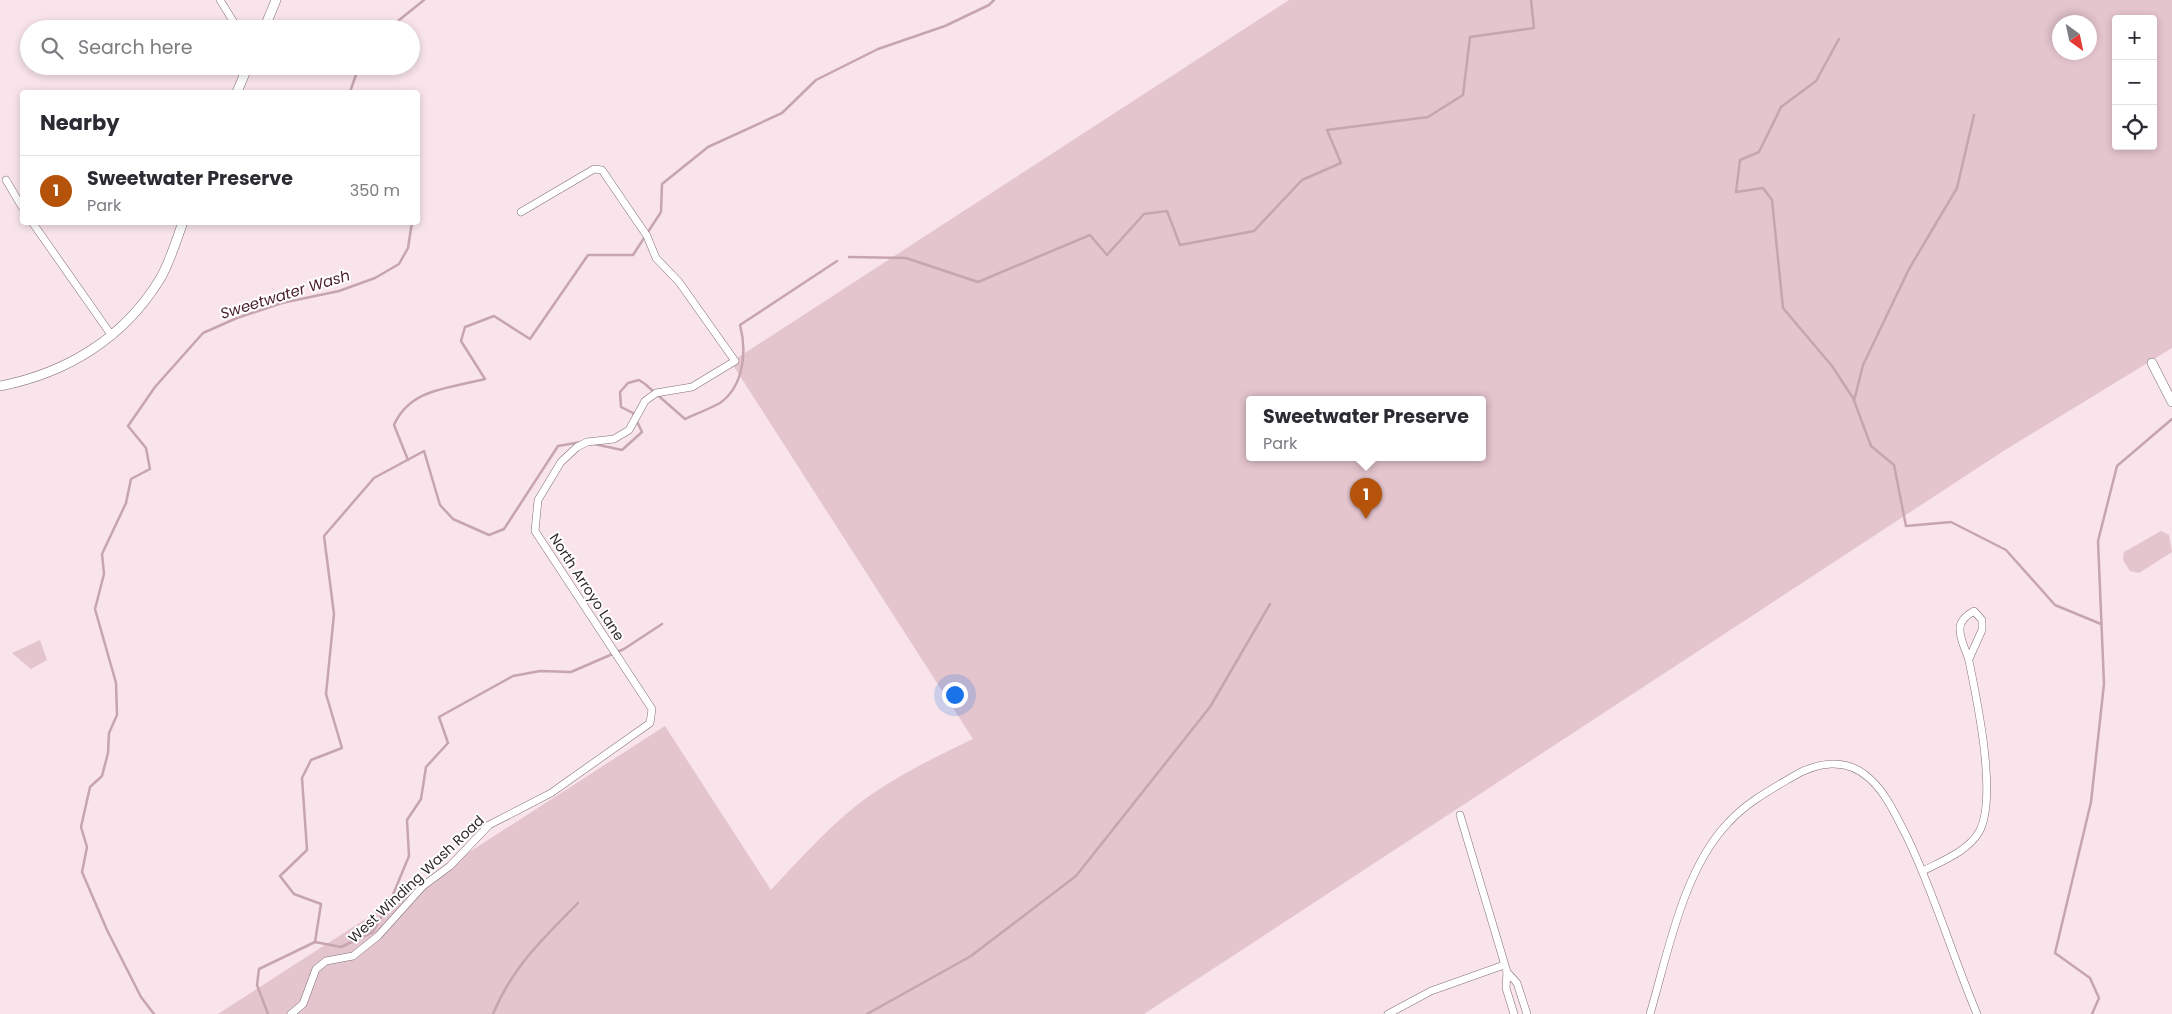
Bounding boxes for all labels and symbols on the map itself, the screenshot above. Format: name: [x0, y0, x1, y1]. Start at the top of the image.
north arrow: [2052, 15, 2097, 60]
water label: Sweetwater Wash: [218, 264, 352, 324]
pin: 1: [1350, 478, 1382, 519]
street label: North Arroyo Lane: [545, 529, 629, 645]
your location: [942, 682, 968, 708]
street label: West Winding Wash Road: [344, 811, 488, 947]

